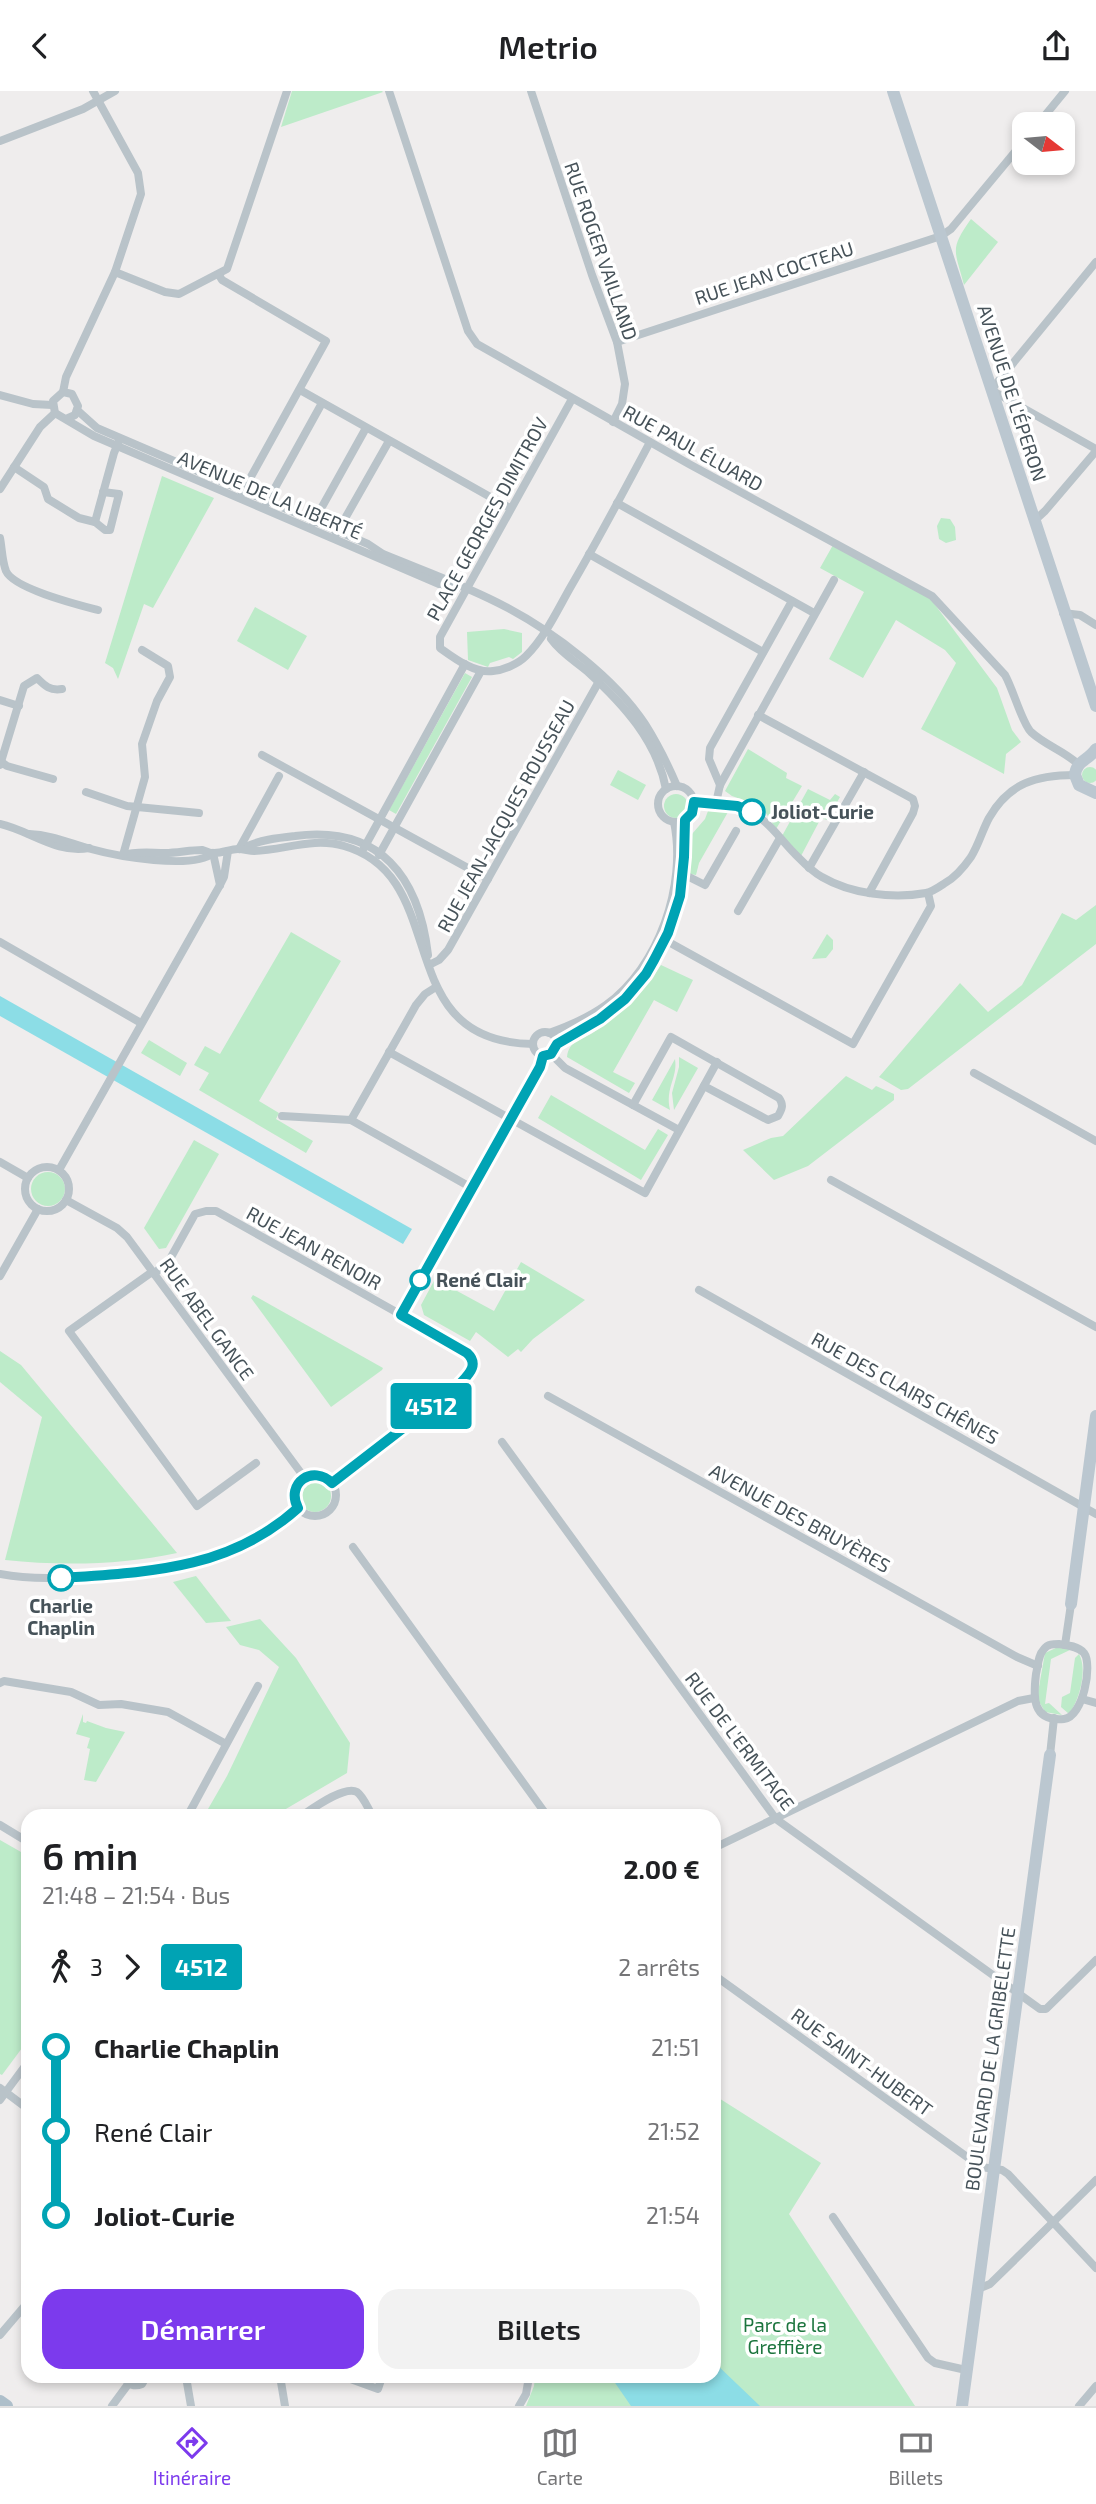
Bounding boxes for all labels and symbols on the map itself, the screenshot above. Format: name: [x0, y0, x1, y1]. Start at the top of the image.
north arrow: [1012, 112, 1074, 175]
street label: RUE ROGER VAILLAND: [560, 159, 643, 343]
street label: RUE JEAN COCTEAU: [692, 236, 856, 309]
street label: AVENUE DE L'ÉPERON: [973, 302, 1052, 484]
street label: RUE PAUL ÉLUARD: [619, 400, 767, 496]
street label: PLACE GEORGES DIMITROV: [421, 413, 552, 624]
street label: AVENUE DE LA LIBERTÉ: [175, 445, 366, 544]
street label: RUE JEAN-JACQUES ROUSSEAU: [432, 696, 579, 936]
marker: Joliot-Curie: [739, 799, 765, 825]
place label: Joliot-Curie: [771, 800, 874, 823]
street label: RUE JEAN RENOIR: [243, 1201, 386, 1294]
street label: RUE ABEL GANCE: [155, 1253, 259, 1384]
place label: René Clair: [436, 1268, 527, 1291]
marker: René Clair: [410, 1270, 430, 1290]
street label: RUE DES CLAIRS CHÊNES: [808, 1327, 1003, 1449]
line badge: 4512: [382, 1383, 480, 1429]
street label: AVENUE DES BRUYÈRES: [706, 1458, 895, 1577]
marker: Charlie Chaplin: [48, 1565, 74, 1591]
place label: Charlie Chaplin: [27, 1594, 95, 1639]
street label: RUE DE L'ERMITAGE: [681, 1667, 800, 1814]
street label: BOULEVARD DE LA GRIBELETTE: [960, 1926, 1019, 2192]
street label: RUE SAINT-HUBERT: [787, 2003, 937, 2121]
park label: Parc de la Greffière: [743, 2313, 827, 2358]

